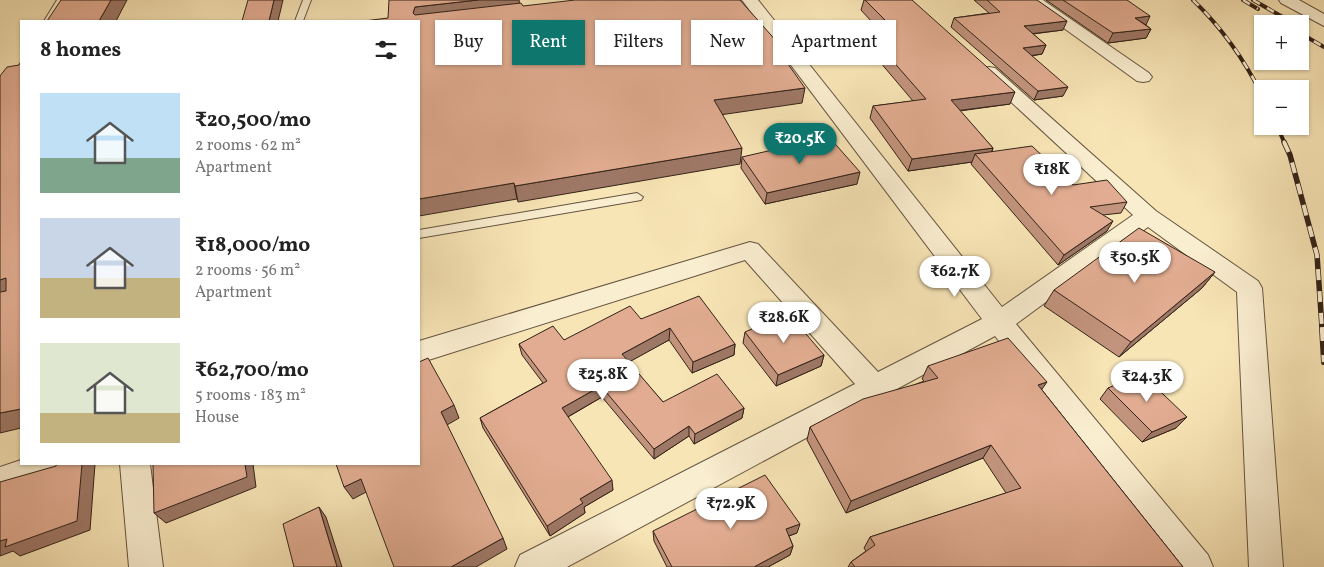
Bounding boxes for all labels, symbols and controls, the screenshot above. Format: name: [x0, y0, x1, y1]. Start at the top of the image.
map controls: [1254, 15, 1309, 135]
button: +: [1254, 15, 1309, 70]
chip: Buy: [435, 20, 502, 65]
chip: Rent: [512, 20, 585, 65]
chip: Filters: [595, 20, 681, 65]
chip: New: [691, 20, 763, 65]
chip: Apartment: [773, 20, 896, 65]
text: 8 homes: [40, 36, 121, 65]
icon: filters: [372, 36, 400, 64]
button: −: [1254, 80, 1309, 135]
text: ₹20,500/mo: [195, 106, 311, 135]
icon: home: [80, 113, 140, 173]
pin: ₹20.5K: [759, 122, 841, 165]
text: ₹20.5K: [775, 128, 825, 150]
text: 2 rooms · 62 m²: [195, 135, 301, 157]
pin: ₹18K: [1022, 154, 1082, 196]
text: Apartment: [195, 157, 272, 179]
text: ₹18K: [1034, 159, 1070, 181]
text: ₹18,000/mo: [195, 231, 310, 260]
icon: home: [80, 238, 140, 298]
pin: ₹50.5K: [1094, 242, 1176, 284]
text: ₹50.5K: [1110, 247, 1160, 269]
pin: ₹62.7K: [914, 256, 996, 298]
text: 2 rooms · 56 m²: [195, 260, 300, 282]
text: ₹62.7K: [930, 261, 980, 283]
text: Apartment: [195, 282, 272, 304]
pin: ₹28.6K: [743, 302, 825, 344]
text: ₹28.6K: [759, 307, 809, 329]
text: ₹62,700/mo: [195, 356, 309, 385]
pin: ₹25.8K: [562, 358, 644, 401]
pin: ₹24.3K: [1106, 360, 1188, 403]
icon: home: [80, 363, 140, 423]
text: ₹25.8K: [578, 364, 628, 386]
text: ₹24.3K: [1122, 366, 1172, 388]
text: 5 rooms · 183 m²: [195, 385, 306, 407]
text: House: [195, 407, 239, 429]
pin: ₹72.9K: [690, 488, 772, 530]
text: ₹72.9K: [706, 493, 756, 515]

